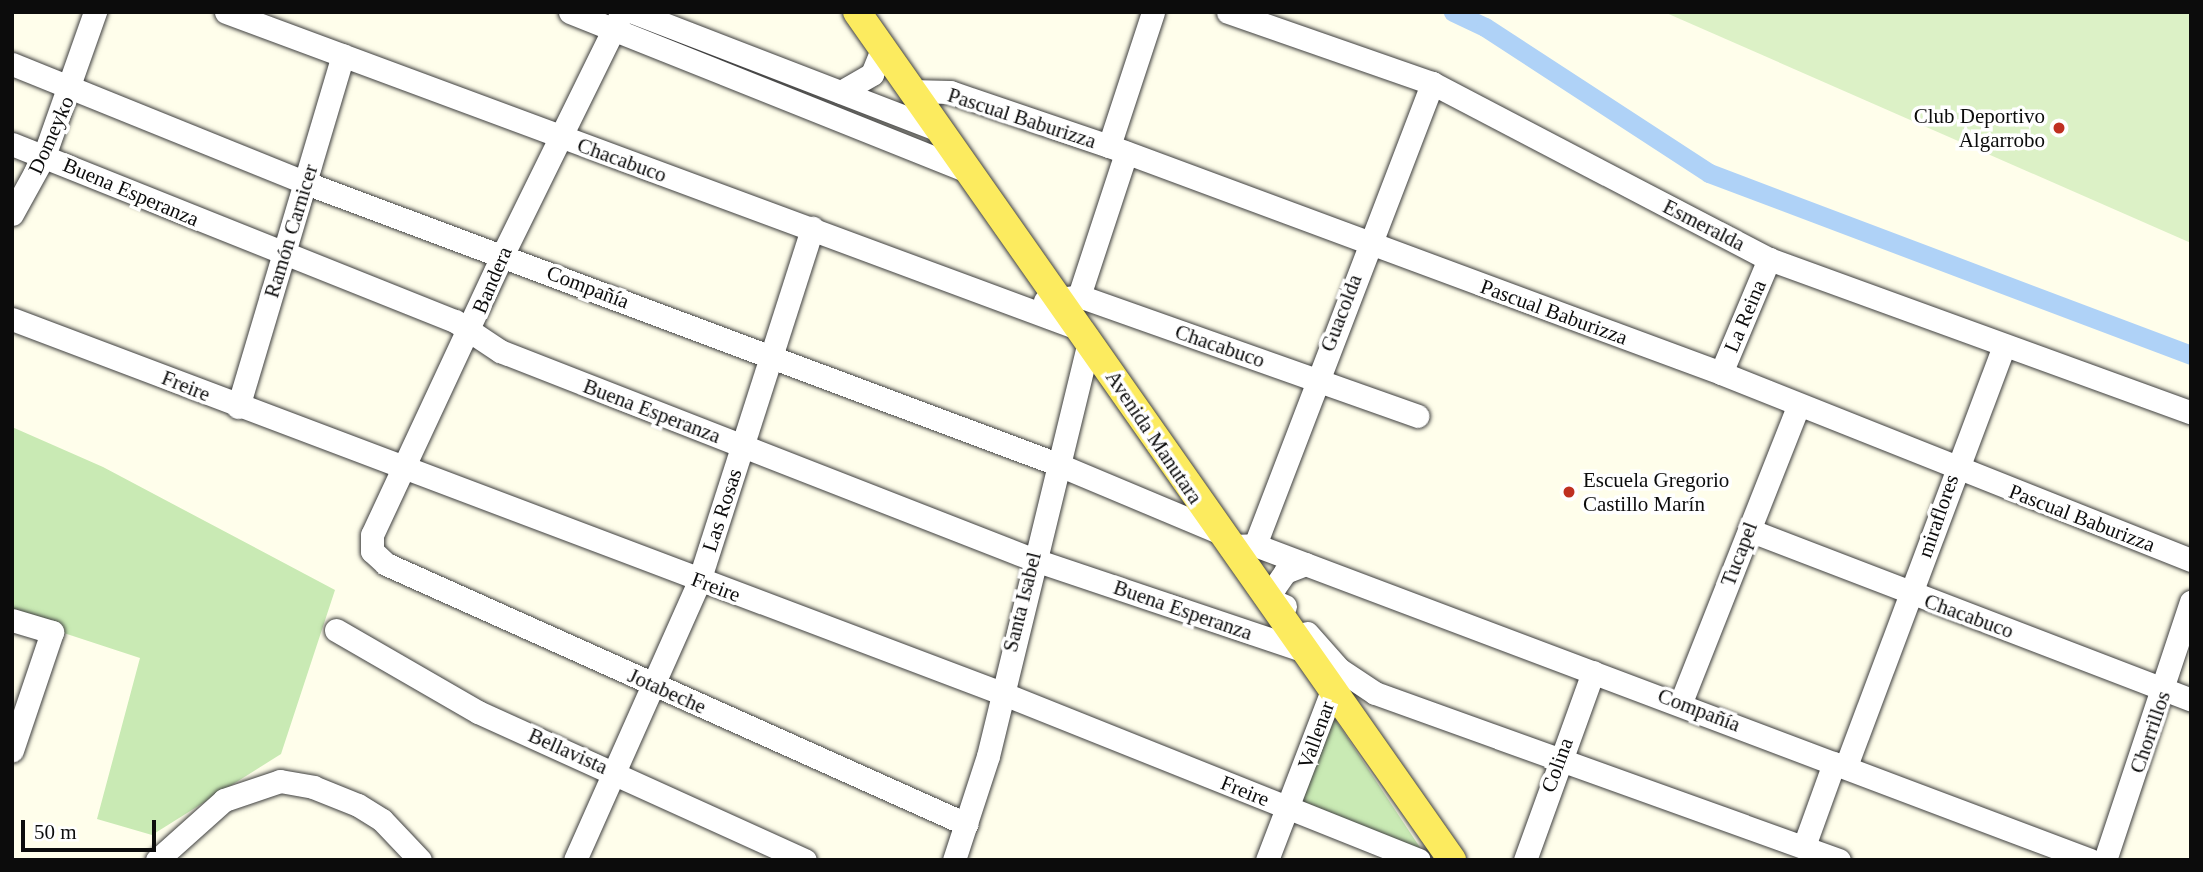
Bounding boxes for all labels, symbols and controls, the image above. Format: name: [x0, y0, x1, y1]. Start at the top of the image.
street label: Pascual Baburizza: [945, 82, 1099, 154]
street label: Domeyko: [23, 92, 79, 178]
place label: Club Deportivo Algarrobo: [1914, 103, 2045, 153]
marker: Club Deportivo Algarrobo: [2051, 120, 2067, 136]
street label: Chacabuco: [574, 132, 670, 188]
street label: Buena Esperanza: [59, 152, 203, 232]
street label: Ramón Carnicer: [259, 161, 323, 301]
street label: Esmeralda: [1659, 194, 1749, 256]
street label: Bandera: [467, 243, 517, 317]
street label: Compañía: [543, 260, 633, 314]
street label: Guacolda: [1315, 271, 1367, 355]
street label: Pascual Baburizza: [1477, 274, 1631, 350]
street label: La Reina: [1718, 276, 1772, 356]
street label: Chacabuco: [1172, 319, 1268, 373]
street label: Freire: [158, 365, 214, 407]
street label: Avenida Manutara: [1100, 366, 1208, 508]
street label: Buena Esperanza: [580, 373, 724, 449]
street label: Las Rosas: [697, 465, 747, 555]
place label: Escuela Gregorio Castillo Marín: [1583, 467, 1729, 517]
street label: miraflores: [1912, 471, 1964, 561]
street label: Pascual Baburizza: [2005, 479, 2159, 557]
marker: Escuela Gregorio Castillo Marín: [1561, 484, 1577, 500]
street label: Tucapel: [1715, 518, 1763, 590]
street label: Santa Isabel: [997, 549, 1047, 655]
street label: Freire: [688, 566, 744, 608]
street label: Buena Esperanza: [1110, 574, 1256, 646]
street label: Chacabuco: [1921, 588, 2017, 644]
street label: Jotabeche: [624, 663, 710, 719]
street label: Compañía: [1654, 683, 1744, 737]
street label: Chorrillos: [2124, 688, 2176, 776]
street label: Vallenar: [1292, 698, 1340, 772]
street label: Bellavista: [525, 722, 611, 780]
street label: Colina: [1536, 734, 1578, 796]
street label: Freire: [1217, 770, 1273, 812]
scale bar: [24, 806, 159, 850]
text: 50 m: [34, 820, 77, 844]

